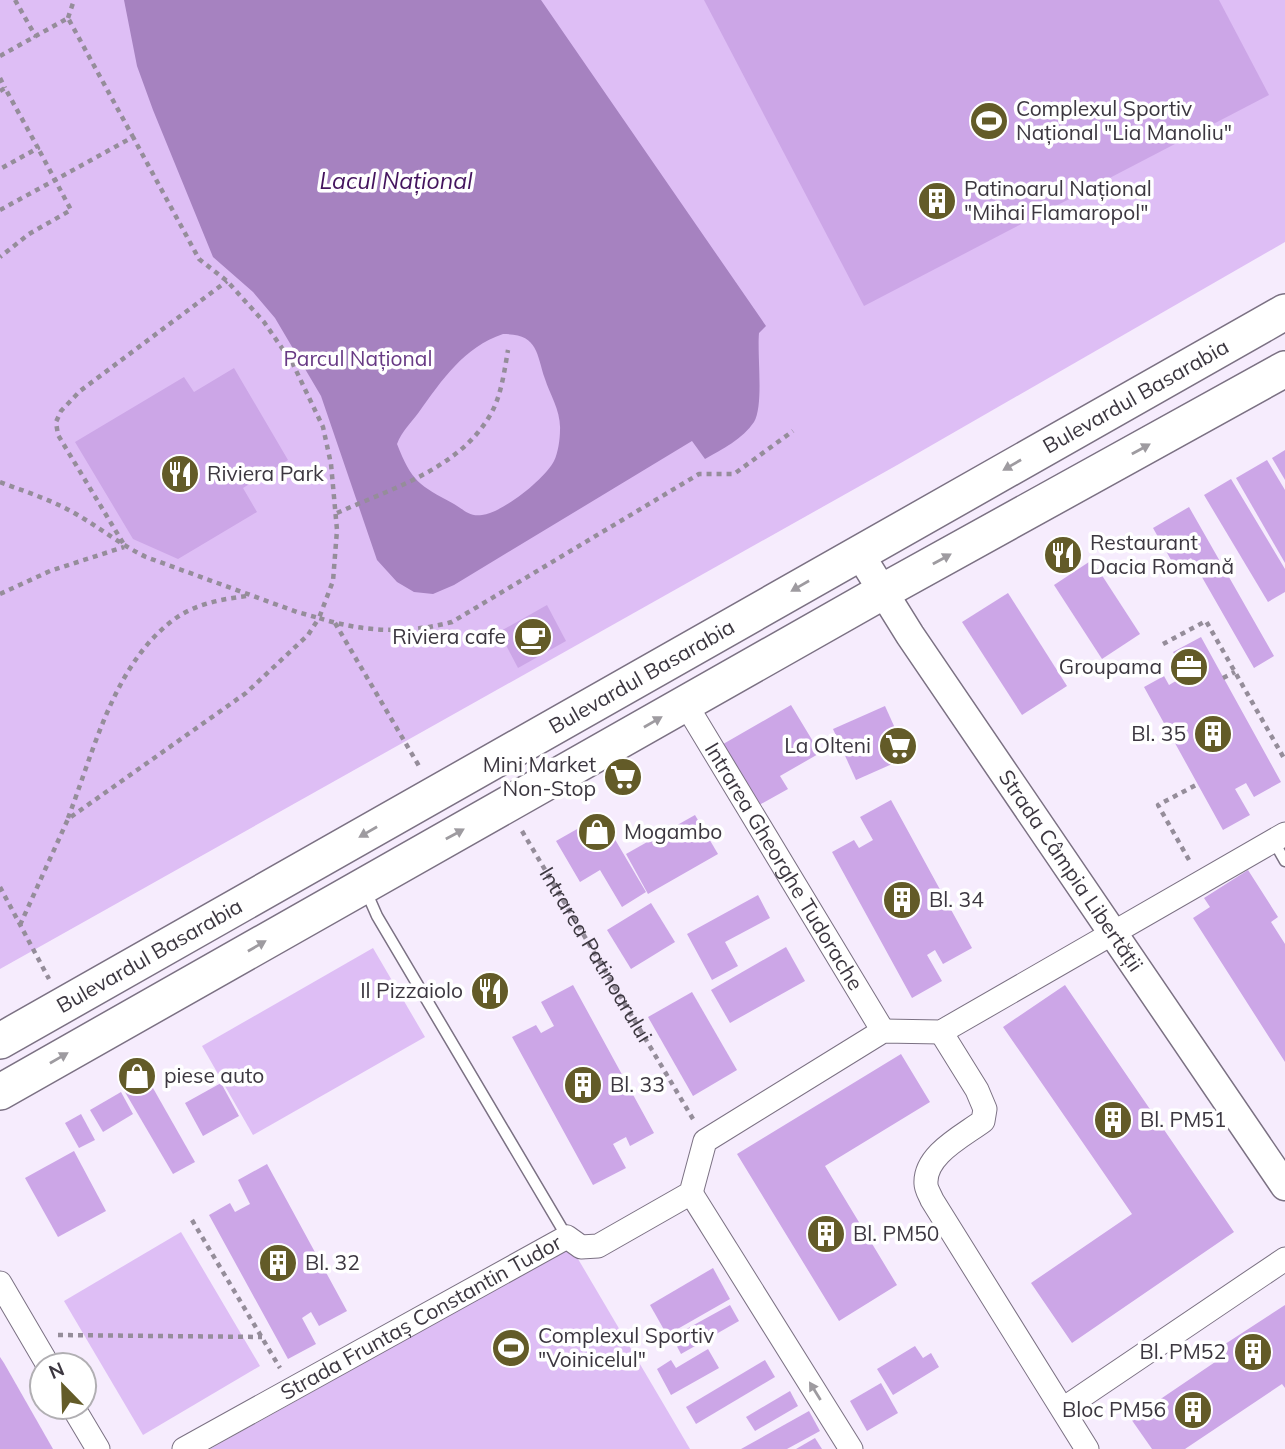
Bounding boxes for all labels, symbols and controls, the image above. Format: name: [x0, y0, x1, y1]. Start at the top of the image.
place label: Complexul Sportiv Național "Lia Manoliu": [1016, 95, 1232, 146]
sports icon: Complexul Sportiv Național "Lia Manoliu": [968, 100, 1010, 142]
water label: Lacul Național: [320, 166, 473, 196]
place label: Patinoarul Național "Mihai Flamaropol": [964, 175, 1152, 225]
building icon: Patinoarul Național "Mihai Flamaropol": [916, 180, 958, 222]
street label: Bulevardul Basarabia: [1038, 333, 1233, 459]
park label: Parcul Național: [284, 345, 432, 372]
one-way arrow: [1132, 443, 1151, 455]
restaurant icon: Riviera Park: [159, 453, 201, 495]
one-way arrow: [1002, 459, 1022, 471]
place label: Riviera Park: [207, 460, 324, 486]
place label: Restaurant Dacia Romană: [1090, 529, 1234, 579]
restaurant icon: Restaurant Dacia Romană: [1042, 534, 1084, 576]
one-way arrow: [933, 553, 952, 565]
one-way arrow: [790, 580, 810, 592]
street label: Bulevardul Basarabia: [544, 613, 739, 739]
cafe icon: Riviera cafe: [512, 616, 554, 658]
place label: Riviera cafe: [392, 623, 506, 649]
office icon: Groupama: [1168, 646, 1210, 688]
place label: Groupama: [1059, 653, 1162, 679]
building icon: Bl. 35: [1192, 713, 1234, 755]
one-way arrow: [643, 716, 663, 728]
place label: Bl. 35: [1131, 720, 1186, 746]
supermarket icon: La Olteni: [877, 725, 919, 767]
place label: La Olteni: [784, 732, 871, 758]
street label: Intrarea Gheorghe Tudorache: [700, 737, 869, 995]
place label: Mini Market Non-Stop: [483, 751, 596, 801]
supermarket icon: Mini Market Non-Stop: [602, 756, 644, 798]
street label: Strada Câmpia Libertății: [994, 765, 1149, 976]
shop icon: Mogambo: [576, 811, 618, 853]
place label: Mogambo: [624, 818, 722, 844]
one-way arrow: [358, 826, 377, 838]
one-way arrow: [445, 828, 465, 840]
street label: Intrarea Patinoarului: [534, 862, 658, 1047]
building icon: Bl. 34: [881, 879, 923, 921]
place label: Bl. 34: [929, 886, 984, 912]
street label: Bulevardul Basarabia: [52, 892, 247, 1018]
one-way arrow: [248, 940, 267, 952]
restaurant icon: Il Pizzaiolo: [469, 970, 511, 1012]
place label: Il Pizzaiolo: [360, 977, 463, 1003]
one-way arrow: [50, 1052, 69, 1064]
shop icon: piese auto: [116, 1055, 158, 1097]
place label: piese auto: [164, 1062, 264, 1088]
building icon: Bl. 33: [562, 1064, 604, 1106]
place label: Bl. 33: [610, 1071, 665, 1097]
building icon: Bl. PM51: [1092, 1099, 1134, 1141]
place label: Bl. PM51: [1140, 1106, 1226, 1132]
building icon: Bl. PM50: [805, 1213, 847, 1255]
place label: Bl. PM50: [853, 1220, 939, 1246]
street label: Strada Fruntaș Constantin Tudor: [276, 1229, 566, 1405]
building icon: Bl. 32: [257, 1242, 299, 1284]
place label: Bl. 32: [305, 1249, 360, 1275]
place label: Complexul Sportiv "Voinicelul": [538, 1322, 714, 1372]
sports icon: Complexul Sportiv "Voinicelul": [490, 1327, 532, 1369]
building icon: Bl. PM52: [1232, 1331, 1274, 1373]
place label: Bl. PM52: [1140, 1338, 1226, 1364]
north arrow: [28, 1351, 98, 1421]
text: N: [45, 1357, 68, 1384]
one-way arrow: [809, 1382, 822, 1401]
building icon: Bloc PM56: [1172, 1389, 1214, 1431]
place label: Bloc PM56: [1062, 1396, 1166, 1422]

